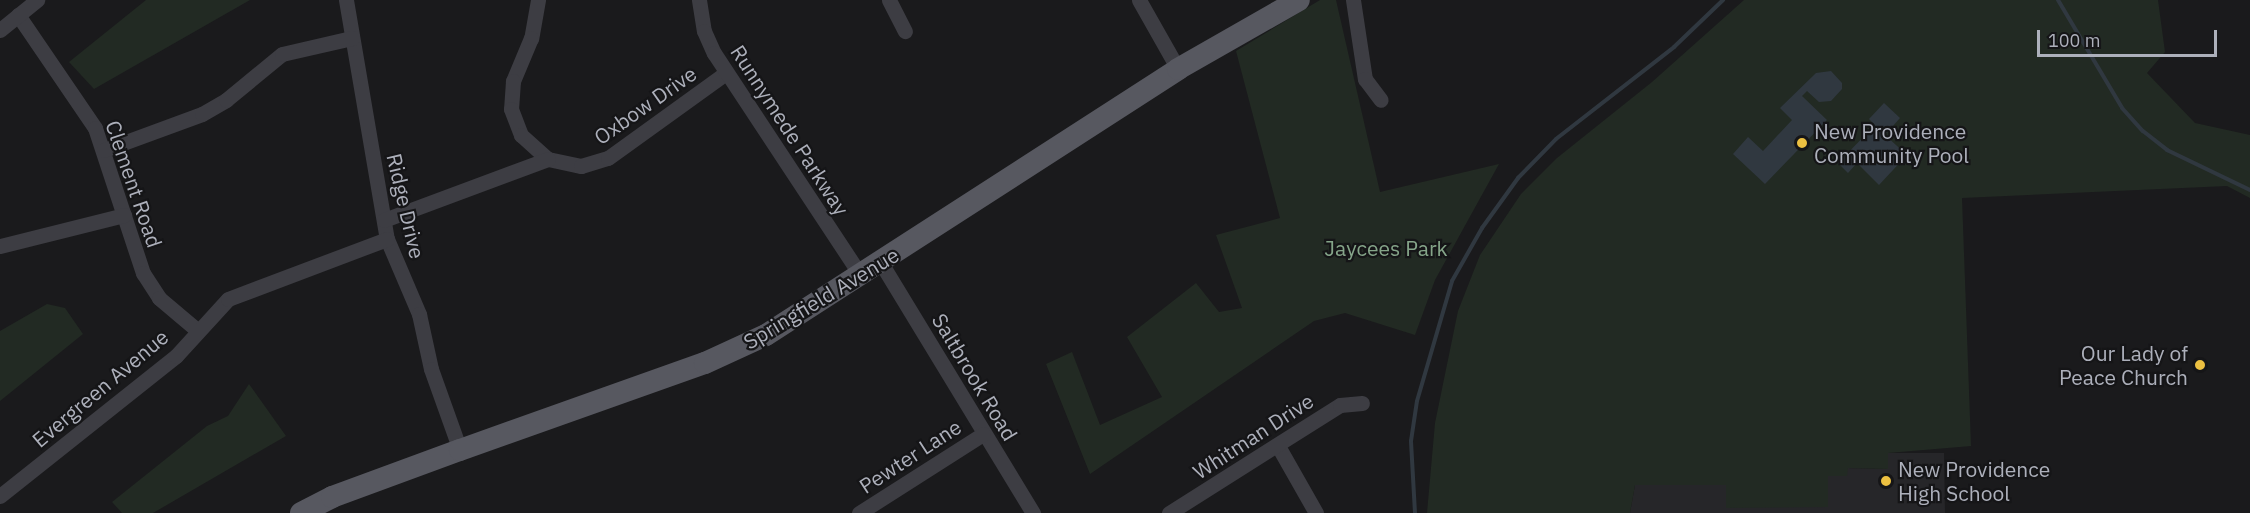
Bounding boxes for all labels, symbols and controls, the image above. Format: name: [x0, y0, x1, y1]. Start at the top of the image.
scale bar: [2040, 18, 2220, 56]
text: 100 m: [2048, 29, 2100, 52]
street label: Runnymede Parkway: [725, 40, 855, 220]
street label: Oxbow Drive: [589, 61, 701, 149]
street label: Clement Road: [100, 117, 168, 251]
place label: New Providence Community Pool: [1814, 118, 1969, 168]
marker: New Providence Community Pool: [1795, 136, 1809, 150]
street label: Ridge Drive: [382, 151, 430, 261]
park label: Jaycees Park: [1324, 235, 1448, 261]
street label: Springfield Avenue: [739, 242, 903, 354]
street label: Saltbrook Road: [927, 309, 1023, 445]
street label: Evergreen Avenue: [27, 324, 173, 452]
place label: Our Lady of Peace Church: [2059, 340, 2188, 390]
marker: Our Lady of Peace Church: [2193, 358, 2207, 372]
street label: Whitman Drive: [1188, 388, 1318, 484]
street label: Pewter Lane: [854, 414, 966, 498]
place label: New Providence High School: [1898, 456, 2050, 506]
marker: New Providence High School: [1879, 474, 1893, 488]

